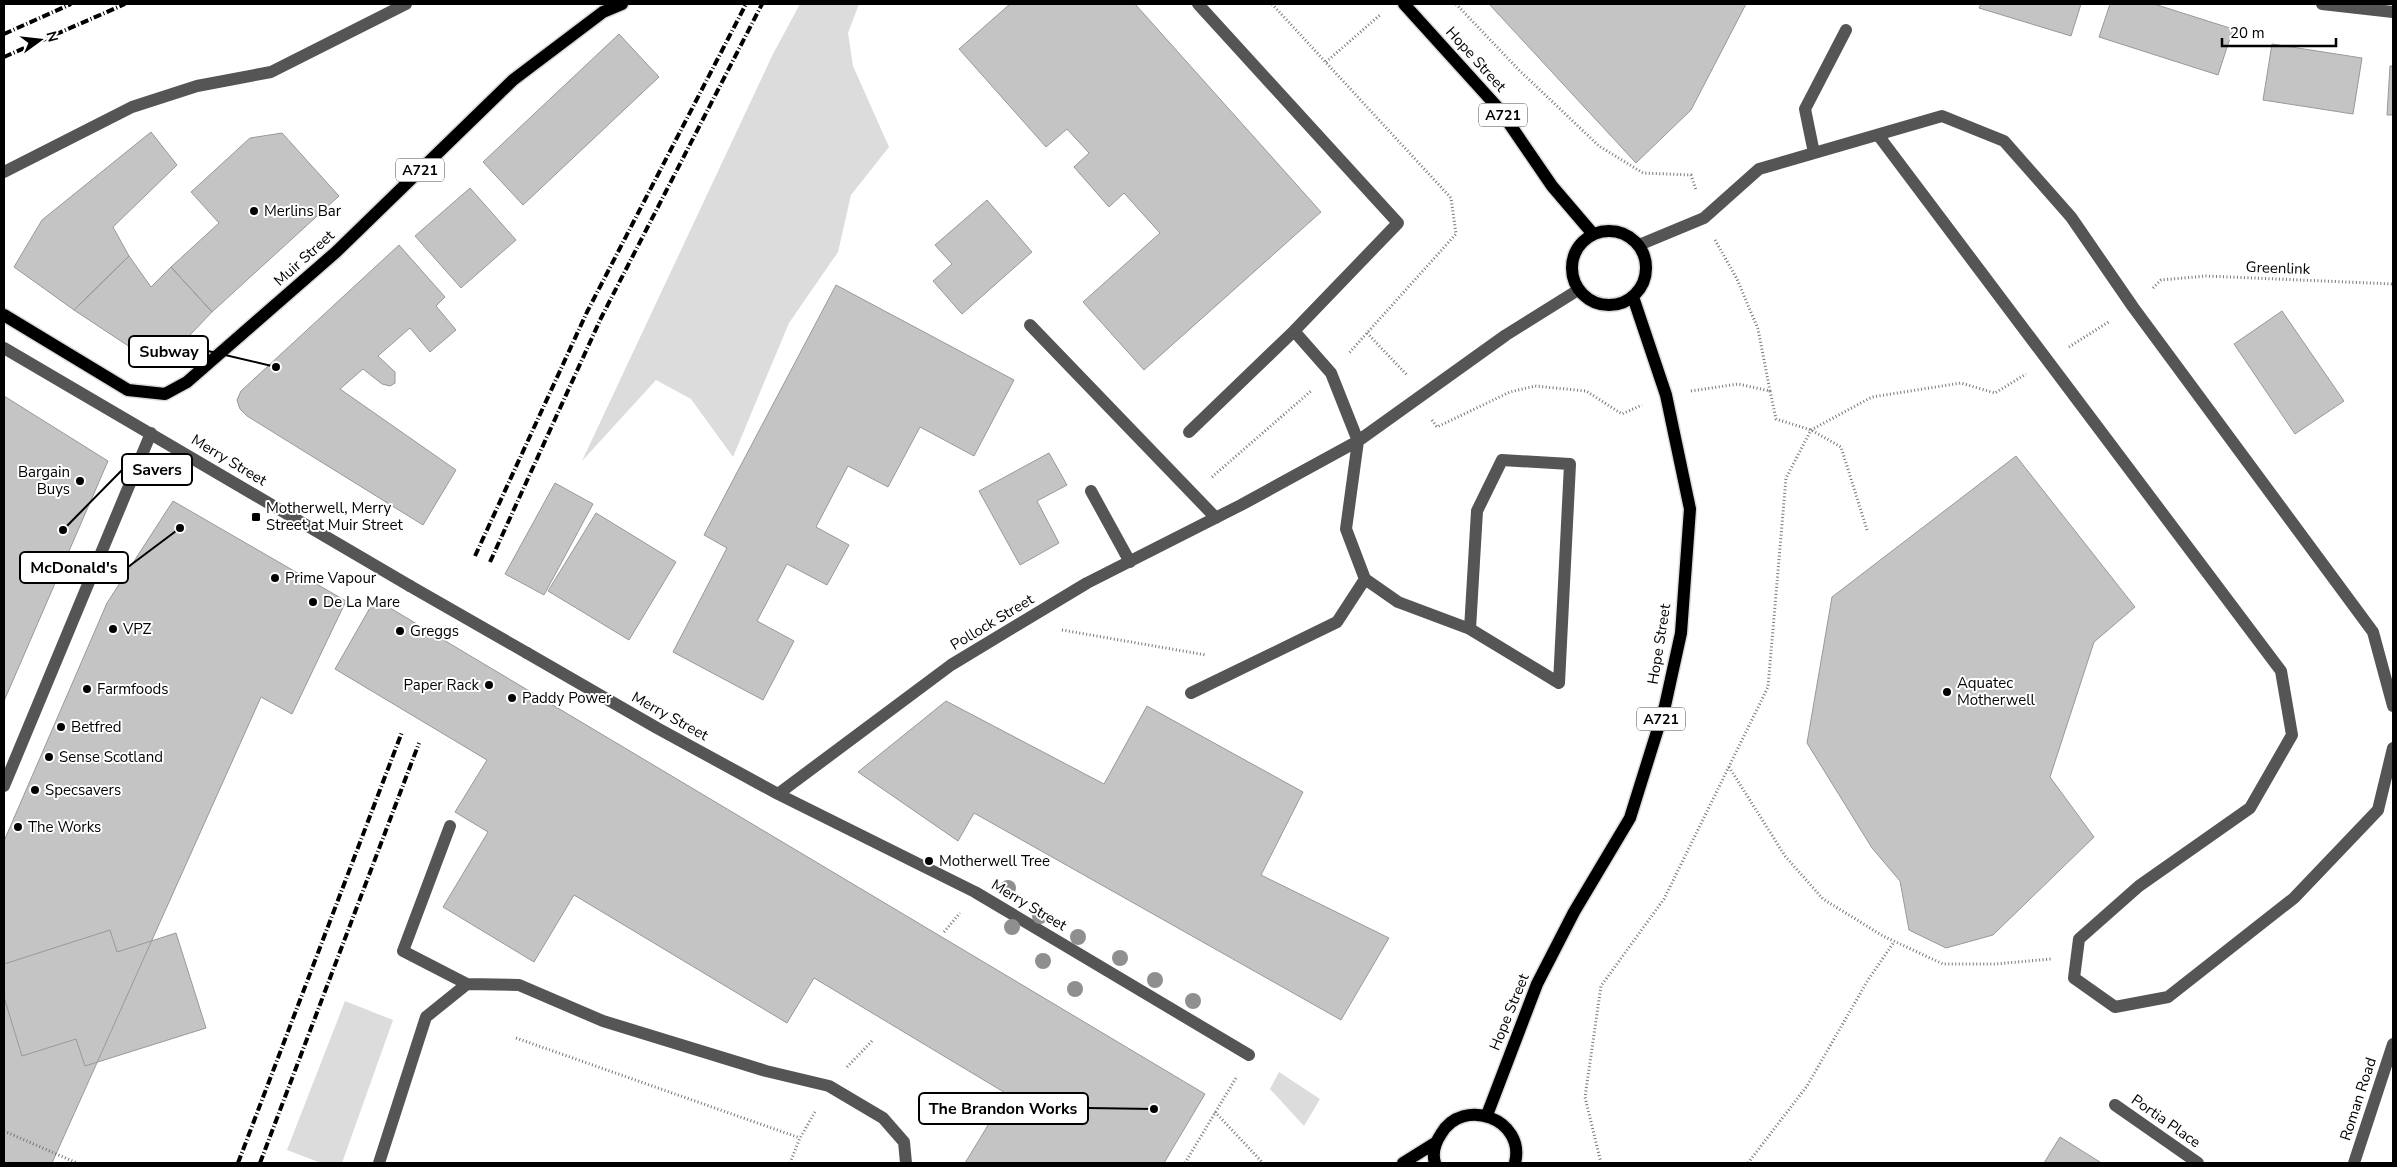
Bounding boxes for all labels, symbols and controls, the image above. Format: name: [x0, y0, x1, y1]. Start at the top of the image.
north arrow: [15, 15, 65, 65]
scale bar: [2222, 15, 2336, 47]
street label: Hope Street: [1441, 22, 1511, 96]
text: 20 m: [2230, 23, 2265, 43]
text: N: [42, 29, 63, 44]
road number: A721: [1479, 104, 1527, 126]
road number: A721: [396, 158, 444, 182]
place label: Merlins Bar: [264, 201, 342, 221]
marker: Merlins Bar: [248, 205, 260, 217]
street label: Muir Street: [269, 225, 339, 290]
street label: Greenlink: [2245, 257, 2311, 279]
callout: Subway: [129, 336, 208, 367]
text: Subway: [139, 341, 199, 363]
street label: Merry Street: [188, 430, 271, 491]
callout: Savers: [122, 454, 192, 485]
text: Savers: [132, 459, 182, 481]
place label: Bargain Buys: [18, 462, 70, 499]
marker: Bargain Buys: [74, 475, 86, 487]
place label: Motherwell, Merry Street at Muir Street: [266, 498, 403, 535]
marker: Motherwell, Merry Street at Muir Street: [250, 511, 262, 523]
callout: McDonald's: [20, 552, 128, 583]
text: McDonald's: [30, 557, 118, 579]
place label: Prime Vapour: [285, 568, 377, 588]
marker: Prime Vapour: [269, 572, 281, 584]
street label: Pollock Street: [947, 589, 1038, 655]
place label: De La Mare: [323, 592, 400, 612]
marker: De La Mare: [307, 596, 319, 608]
street label: Hope Street: [1643, 602, 1675, 686]
place label: VPZ: [122, 619, 152, 639]
place label: Greggs: [410, 621, 459, 641]
marker: VPZ: [107, 623, 119, 635]
marker: Greggs: [394, 625, 406, 637]
place label: Aquatec Motherwell: [1957, 673, 2036, 710]
place label: Paper Rack: [404, 675, 479, 695]
place label: Farmfoods: [97, 679, 169, 699]
marker: Paper Rack: [483, 679, 495, 691]
marker: Farmfoods: [81, 683, 93, 695]
marker: Aquatec Motherwell: [1941, 686, 1953, 698]
street label: Merry Street: [628, 687, 712, 746]
place label: Paddy Power: [522, 688, 612, 708]
marker: Paddy Power: [506, 692, 518, 704]
road number: A721: [1637, 708, 1685, 731]
place label: Betfred: [71, 717, 121, 737]
marker: Betfred: [55, 721, 67, 733]
place label: Sense Scotland: [59, 747, 163, 767]
marker: Sense Scotland: [43, 751, 55, 763]
place label: Specsavers: [45, 780, 121, 800]
marker: Specsavers: [29, 784, 41, 796]
place label: The Works: [28, 817, 101, 837]
marker: The Works: [12, 821, 24, 833]
place label: Motherwell Tree: [939, 851, 1050, 871]
marker: Motherwell Tree: [923, 855, 935, 867]
street label: Merry Street: [988, 875, 1071, 936]
street label: Hope Street: [1485, 970, 1534, 1053]
street label: Roman Road: [2335, 1055, 2381, 1143]
street label: Portia Place: [2127, 1090, 2205, 1152]
callout: The Brandon Works: [919, 1093, 1088, 1124]
text: The Brandon Works: [929, 1098, 1078, 1120]

